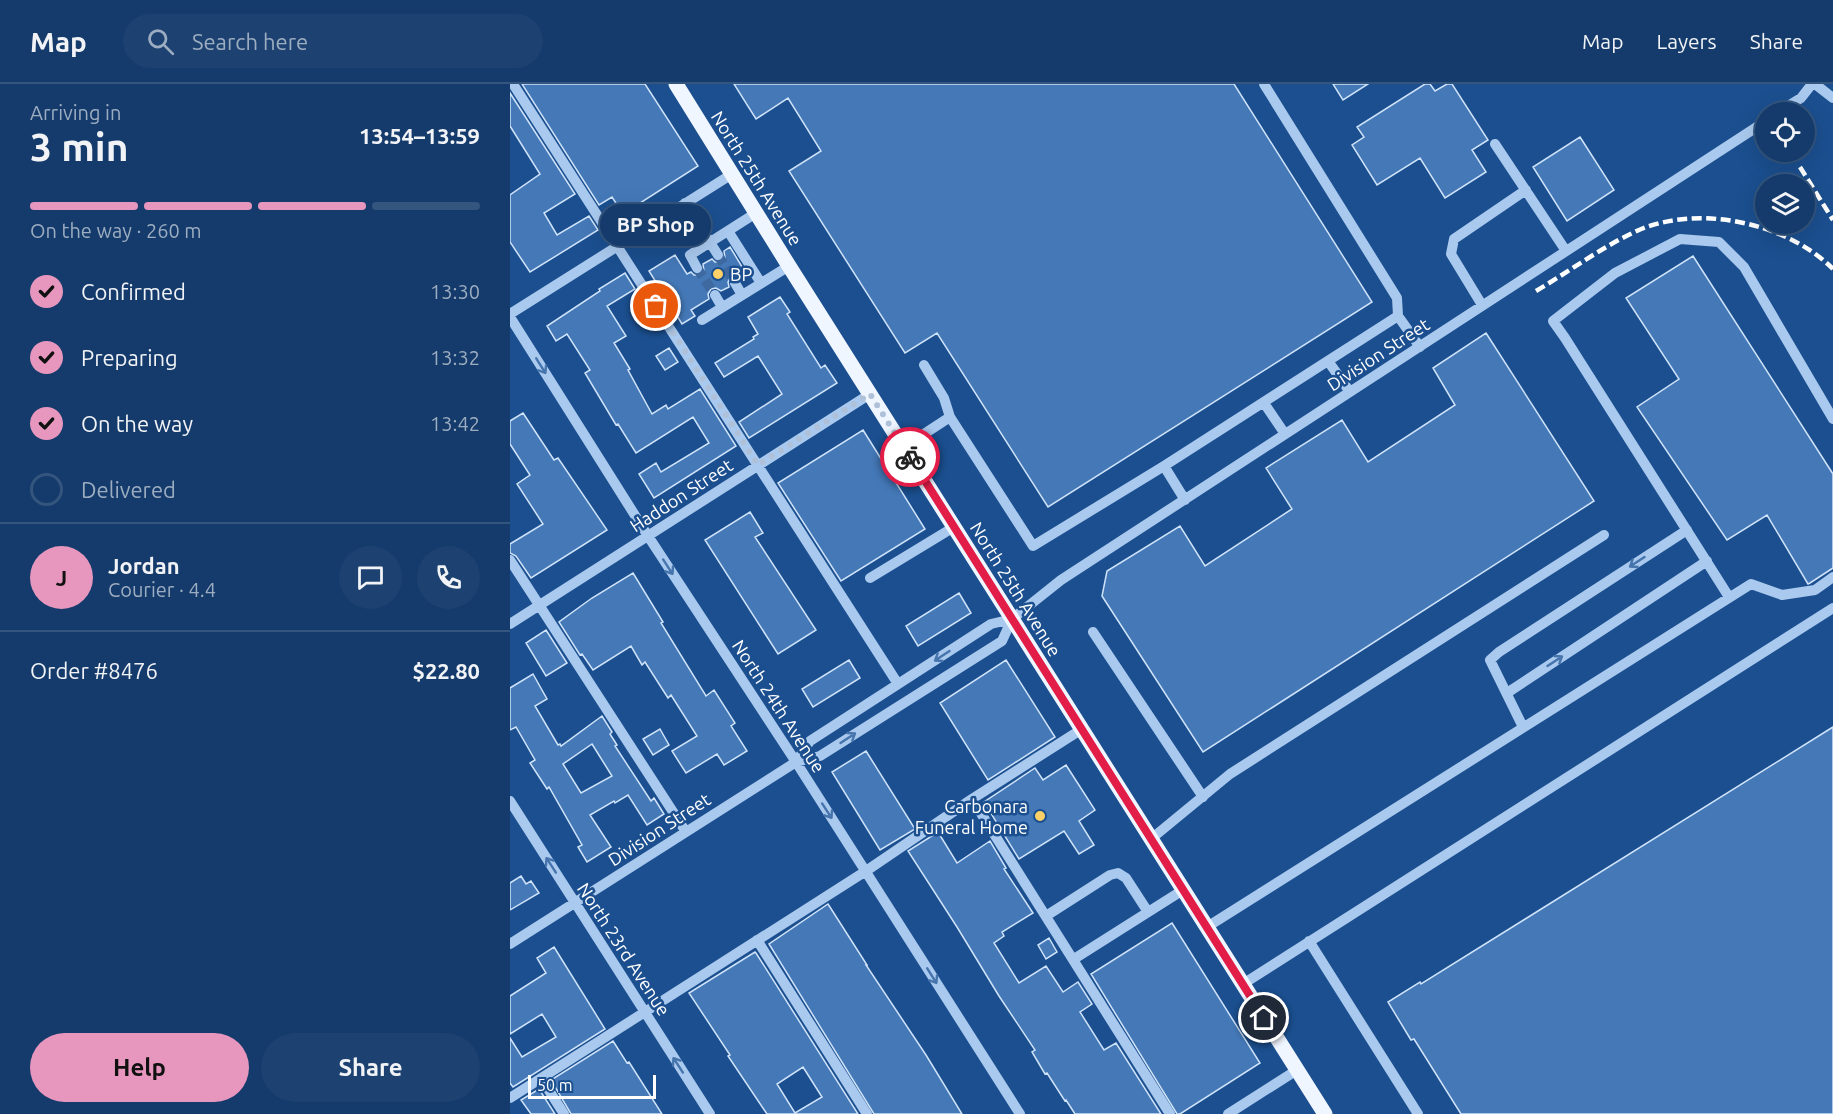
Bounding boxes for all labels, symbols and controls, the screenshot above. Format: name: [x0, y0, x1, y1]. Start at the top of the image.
search box: [123, 14, 543, 68]
icon: search: [144, 25, 177, 58]
text: Map: [30, 26, 87, 57]
text: Search here: [192, 29, 308, 54]
text: Map: [1582, 29, 1623, 53]
text: Layers: [1656, 29, 1717, 53]
text: Share: [1750, 29, 1803, 53]
text: Arriving in: [30, 101, 121, 124]
map controls: [1755, 102, 1815, 234]
button: locate: [1755, 102, 1815, 162]
street label: North 25th Avenue: [708, 107, 806, 249]
text: 13:54–13:59: [359, 123, 480, 148]
text: 3 min: [30, 125, 129, 168]
button: layers: [1755, 174, 1815, 234]
callout: BP Shop: [600, 204, 711, 246]
text: BP Shop: [617, 213, 694, 236]
text: On the way · 260 m: [30, 219, 202, 242]
place label: BP: [730, 264, 752, 284]
marker: BP: [711, 267, 725, 281]
icon: check: [30, 275, 63, 308]
text: Confirmed: [81, 279, 186, 304]
text: 13:30: [430, 280, 480, 303]
pin: [630, 280, 681, 331]
icon: bag: [639, 289, 672, 322]
street label: Division Street: [1323, 314, 1433, 394]
icon: check: [30, 341, 63, 374]
text: Preparing: [81, 345, 178, 370]
text: 13:32: [430, 346, 480, 369]
one-way arrow: [535, 358, 548, 375]
icon: check: [30, 407, 63, 440]
text: On the way: [81, 411, 193, 436]
text: 13:42: [430, 412, 480, 435]
courier: [880, 427, 940, 487]
icon: bike: [894, 441, 927, 474]
street label: Haddon Street: [626, 454, 736, 536]
text: Delivered: [81, 477, 176, 502]
street label: North 25th Avenue: [967, 518, 1065, 660]
button: chat: [339, 546, 402, 609]
button: phone: [417, 546, 480, 609]
text: Jordan: [108, 553, 180, 578]
one-way arrow: [1629, 555, 1646, 568]
one-way arrow: [662, 558, 674, 575]
text: J: [56, 565, 67, 590]
text: Courier · 4.4: [108, 578, 216, 601]
street label: North 24th Avenue: [729, 636, 829, 776]
one-way arrow: [935, 650, 951, 662]
one-way arrow: [1547, 655, 1563, 667]
text: Order #8476: [30, 658, 158, 683]
text: $22.80: [413, 658, 480, 683]
one-way arrow: [840, 732, 856, 744]
street label: Division Street: [604, 789, 714, 869]
place label: Carbonara Funeral Home: [915, 796, 1028, 837]
one-way arrow: [822, 802, 834, 819]
marker: Carbonara Funeral Home: [1033, 809, 1047, 823]
one-way arrow: [544, 857, 556, 874]
street label: North 23rd Avenue: [574, 879, 674, 1019]
one-way arrow: [926, 967, 939, 984]
pin: [1238, 992, 1289, 1043]
icon: home: [1247, 1001, 1280, 1034]
button: Help: [30, 1033, 249, 1102]
button: Share: [261, 1033, 480, 1102]
one-way arrow: [672, 1057, 684, 1074]
scale bar: [528, 1072, 656, 1100]
text: 50 m: [537, 1076, 573, 1094]

